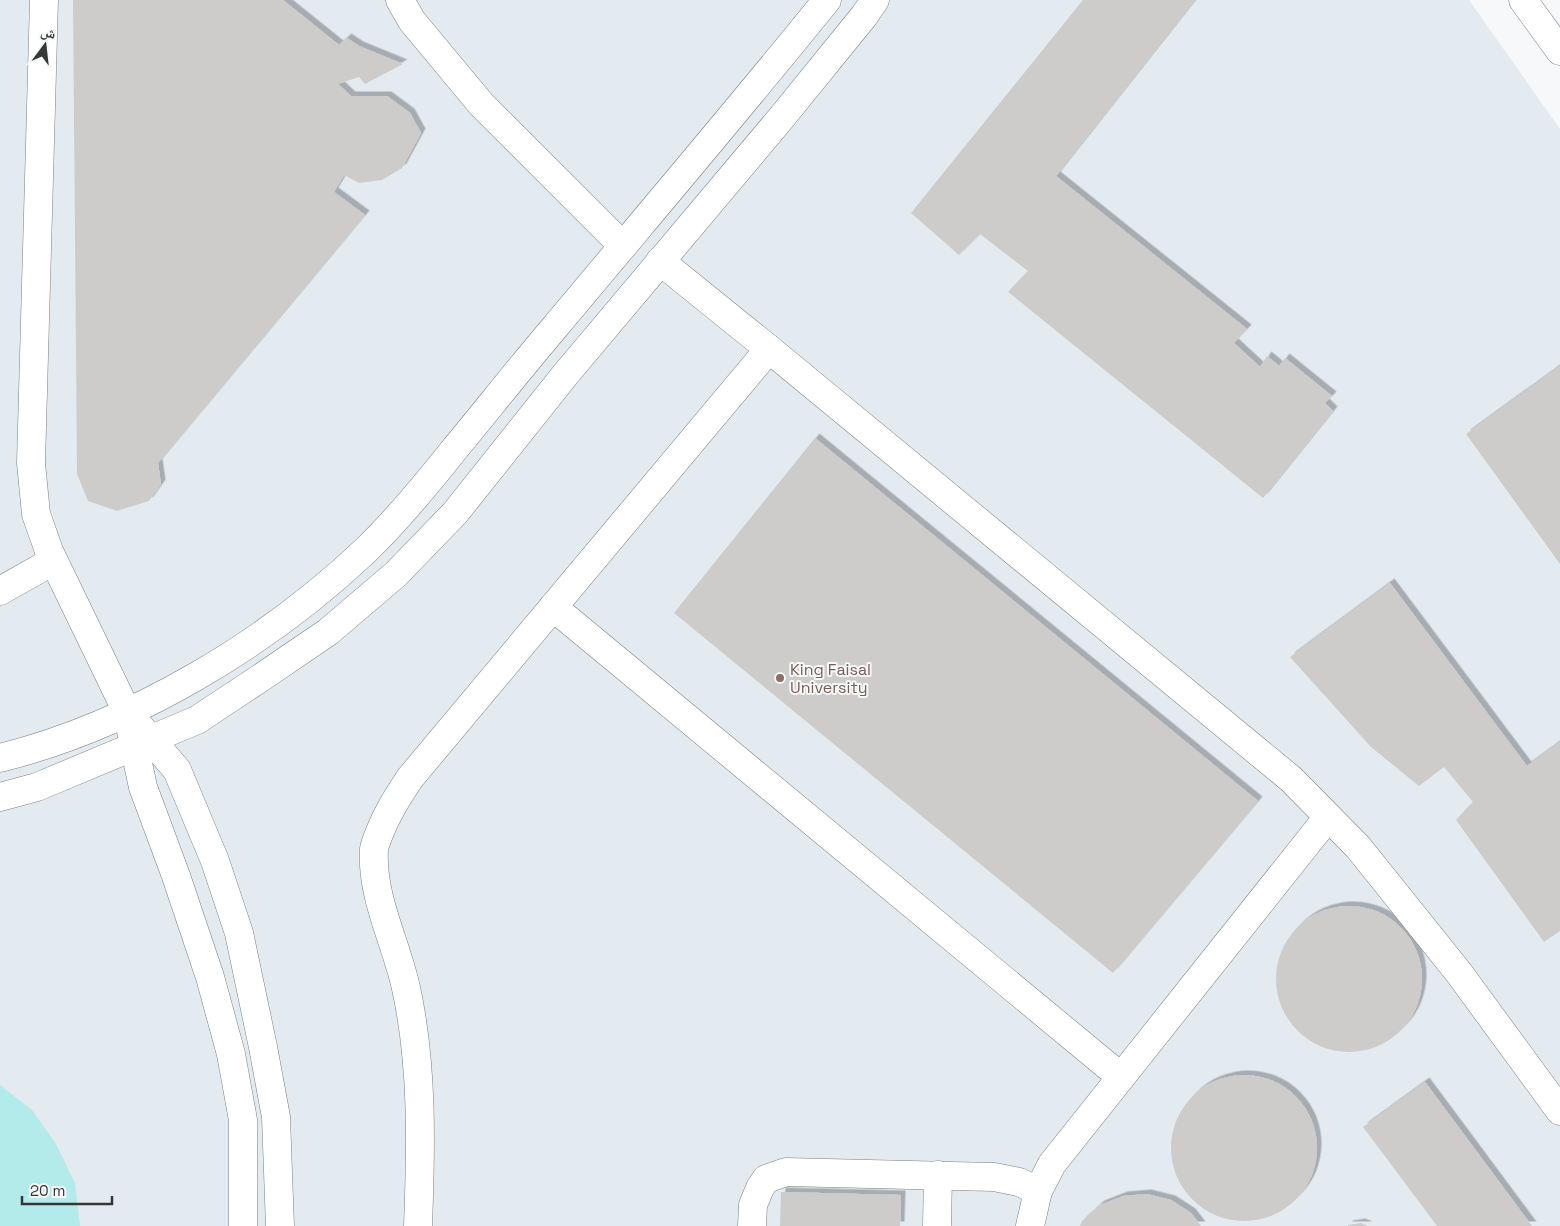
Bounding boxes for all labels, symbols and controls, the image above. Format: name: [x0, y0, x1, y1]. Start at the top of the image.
north arrow: [20, 20, 70, 70]
text: ش: [39, 22, 58, 43]
place label: King Faisal University: [790, 659, 871, 698]
marker: King Faisal University: [774, 672, 786, 684]
scale bar: [22, 1174, 112, 1206]
text: 20 m: [30, 1181, 65, 1200]

